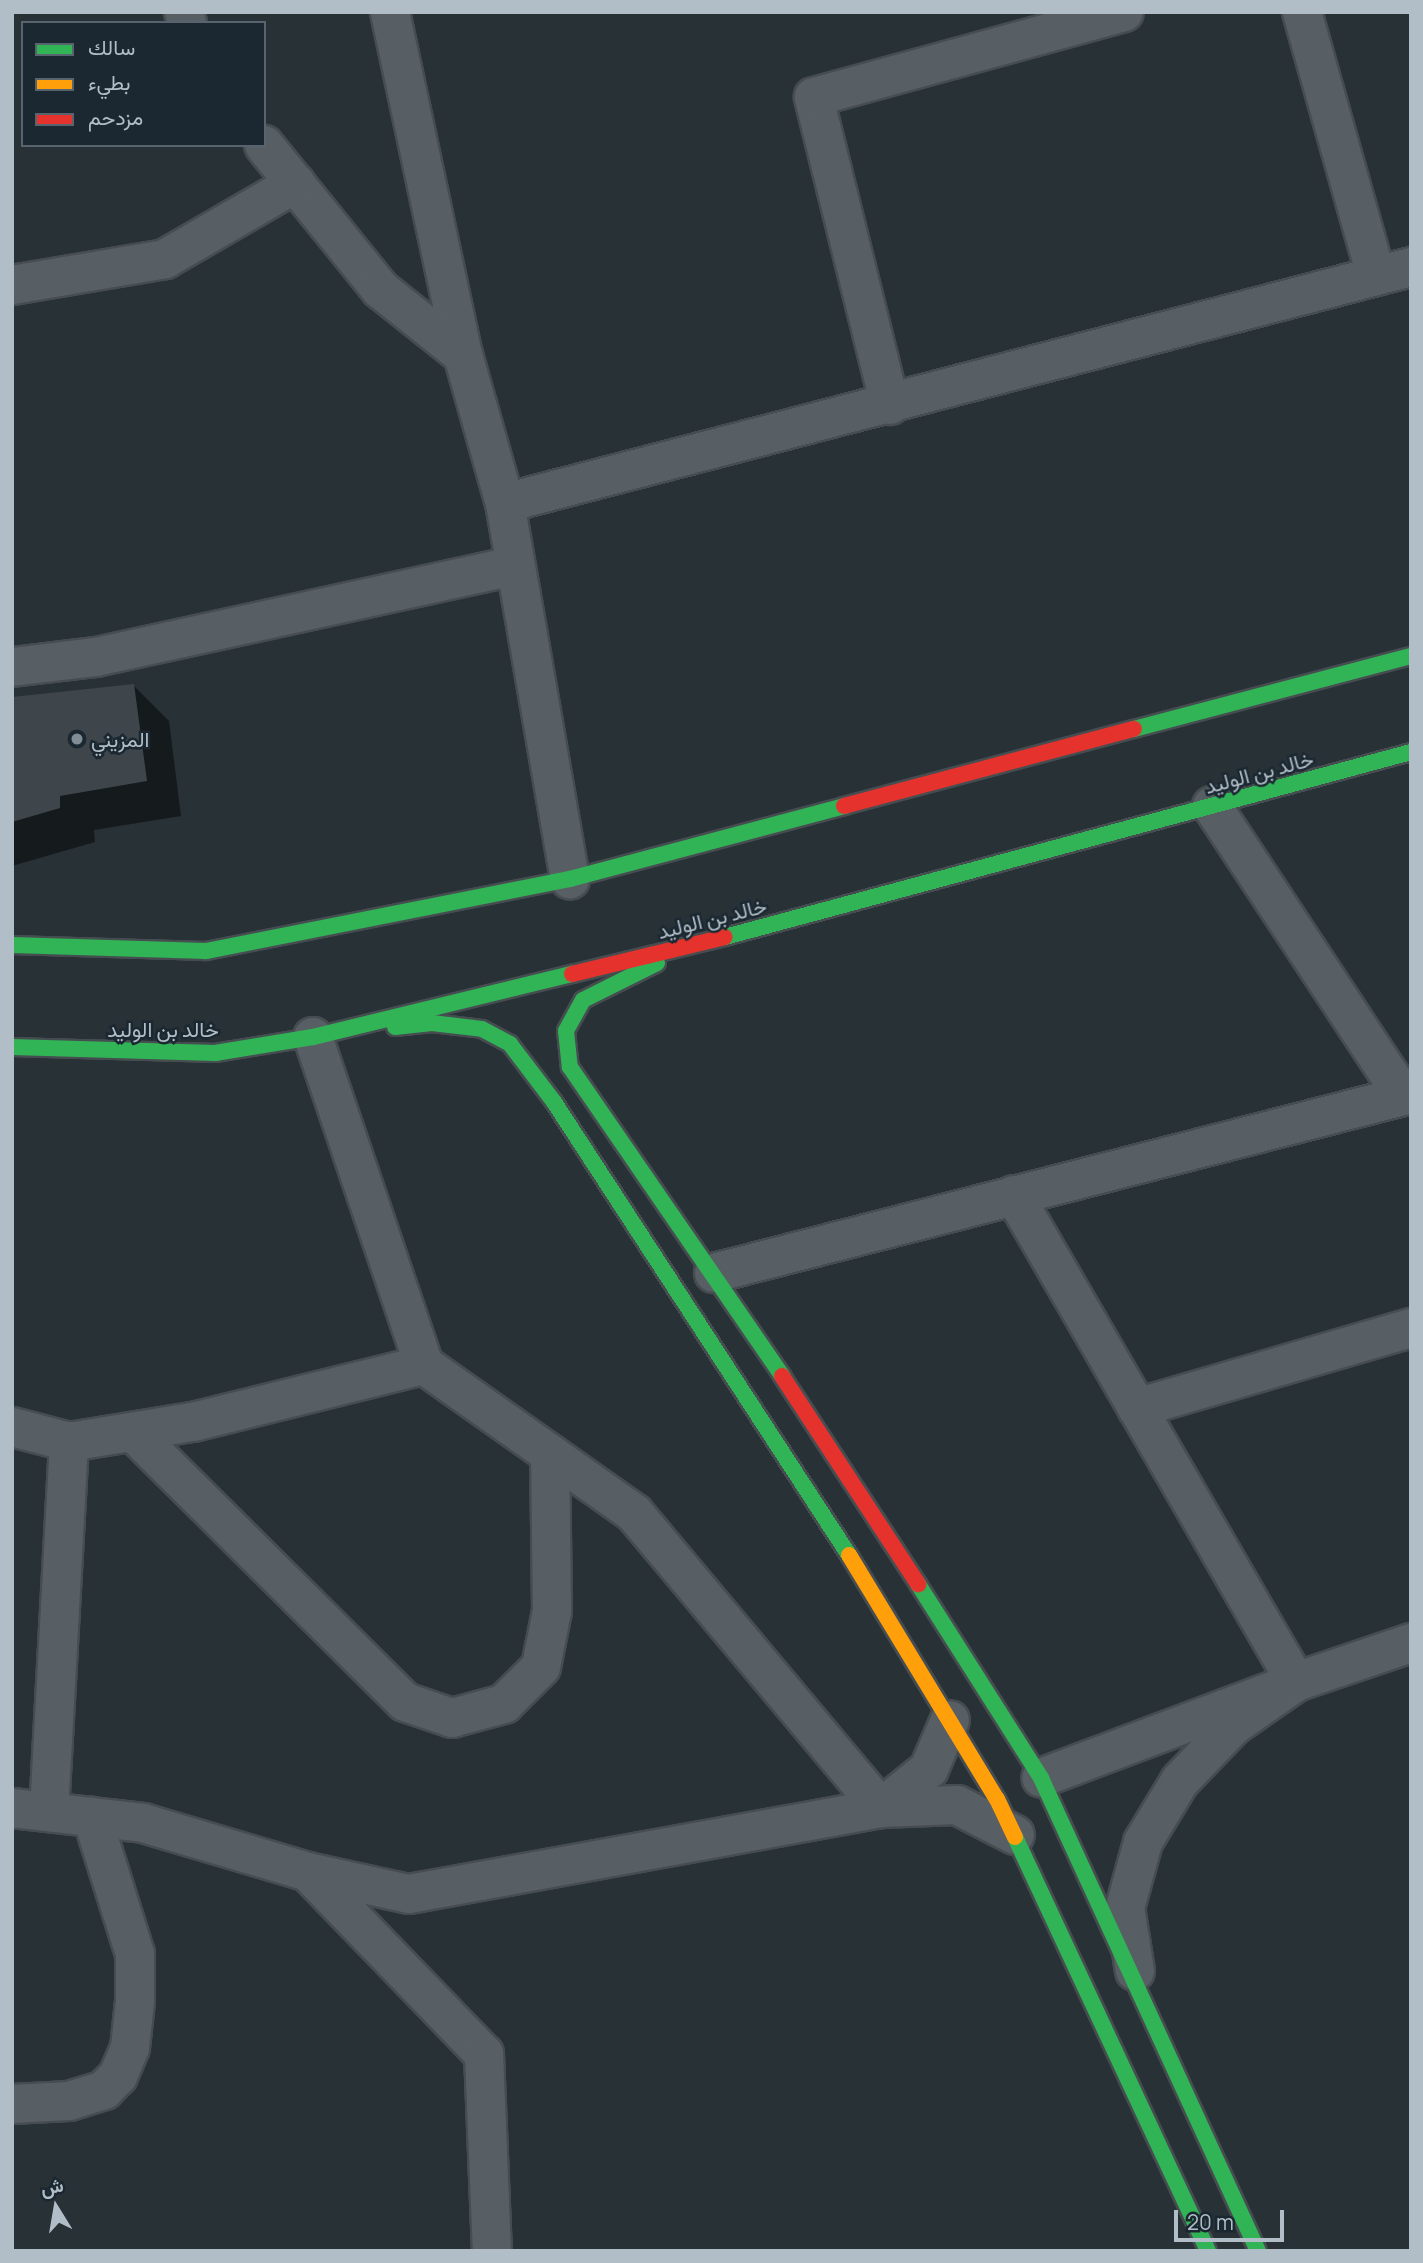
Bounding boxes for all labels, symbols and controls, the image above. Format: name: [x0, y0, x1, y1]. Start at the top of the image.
legend: [21, 21, 266, 147]
text: سالك: [88, 33, 135, 61]
text: بطيء: [88, 68, 131, 96]
text: مزدحم: [88, 103, 143, 131]
place label: المزيني: [91, 726, 149, 752]
marker: المزيني: [69, 731, 85, 747]
street label: خالد بن الوليد: [1202, 745, 1316, 799]
street label: خالد بن الوليد: [655, 892, 769, 944]
street label: خالد بن الوليد: [107, 1016, 219, 1042]
text: ش: [38, 2171, 66, 2201]
north arrow: [21, 2172, 91, 2242]
scale bar: [1178, 2196, 1288, 2240]
text: 20 m: [1187, 2208, 1234, 2236]

